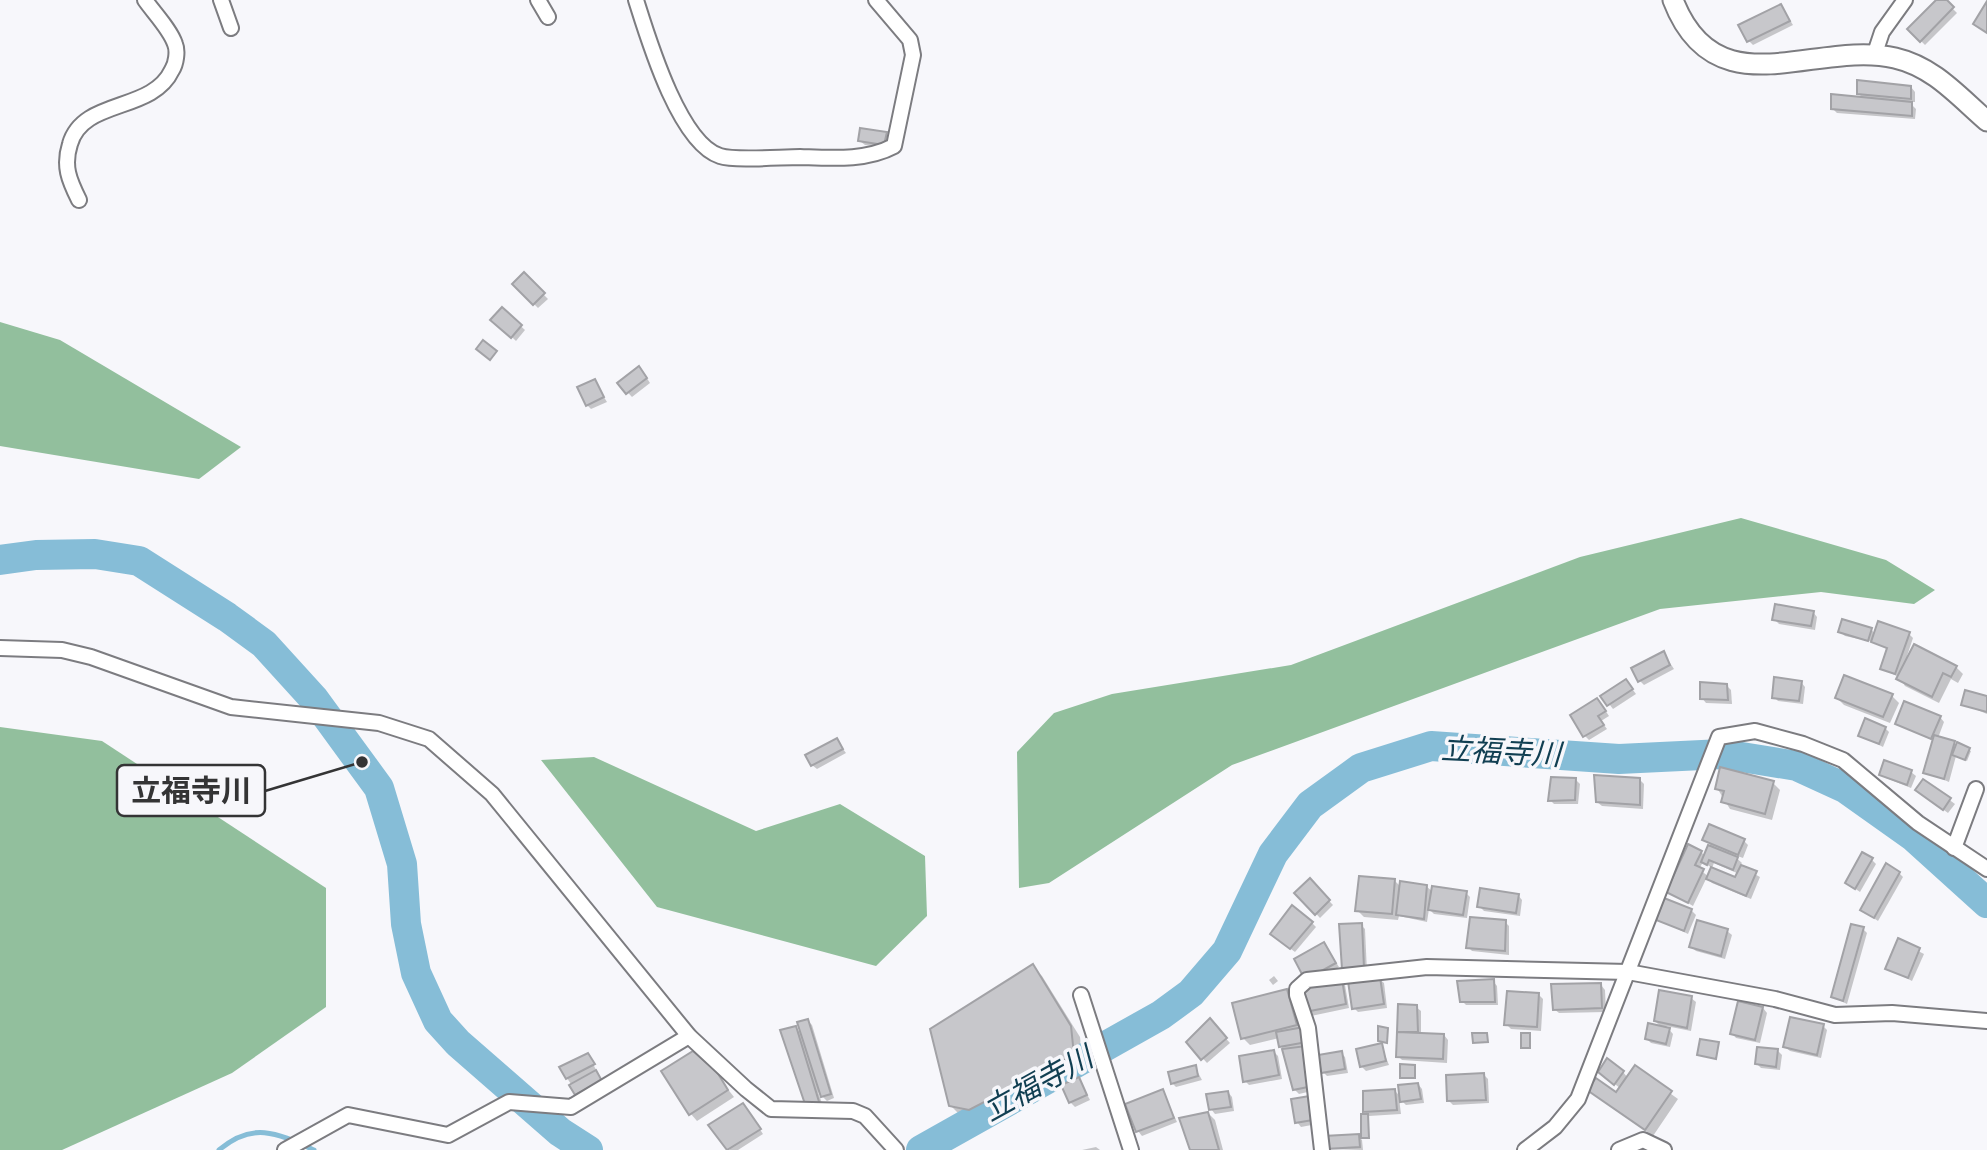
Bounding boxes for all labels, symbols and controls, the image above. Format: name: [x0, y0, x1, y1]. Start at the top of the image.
water label: 立福寺川: [1440, 727, 1565, 776]
callout: 立福寺川: [117, 765, 265, 816]
text: 立福寺川: [131, 769, 251, 812]
water label: 立福寺川: [975, 1034, 1103, 1131]

